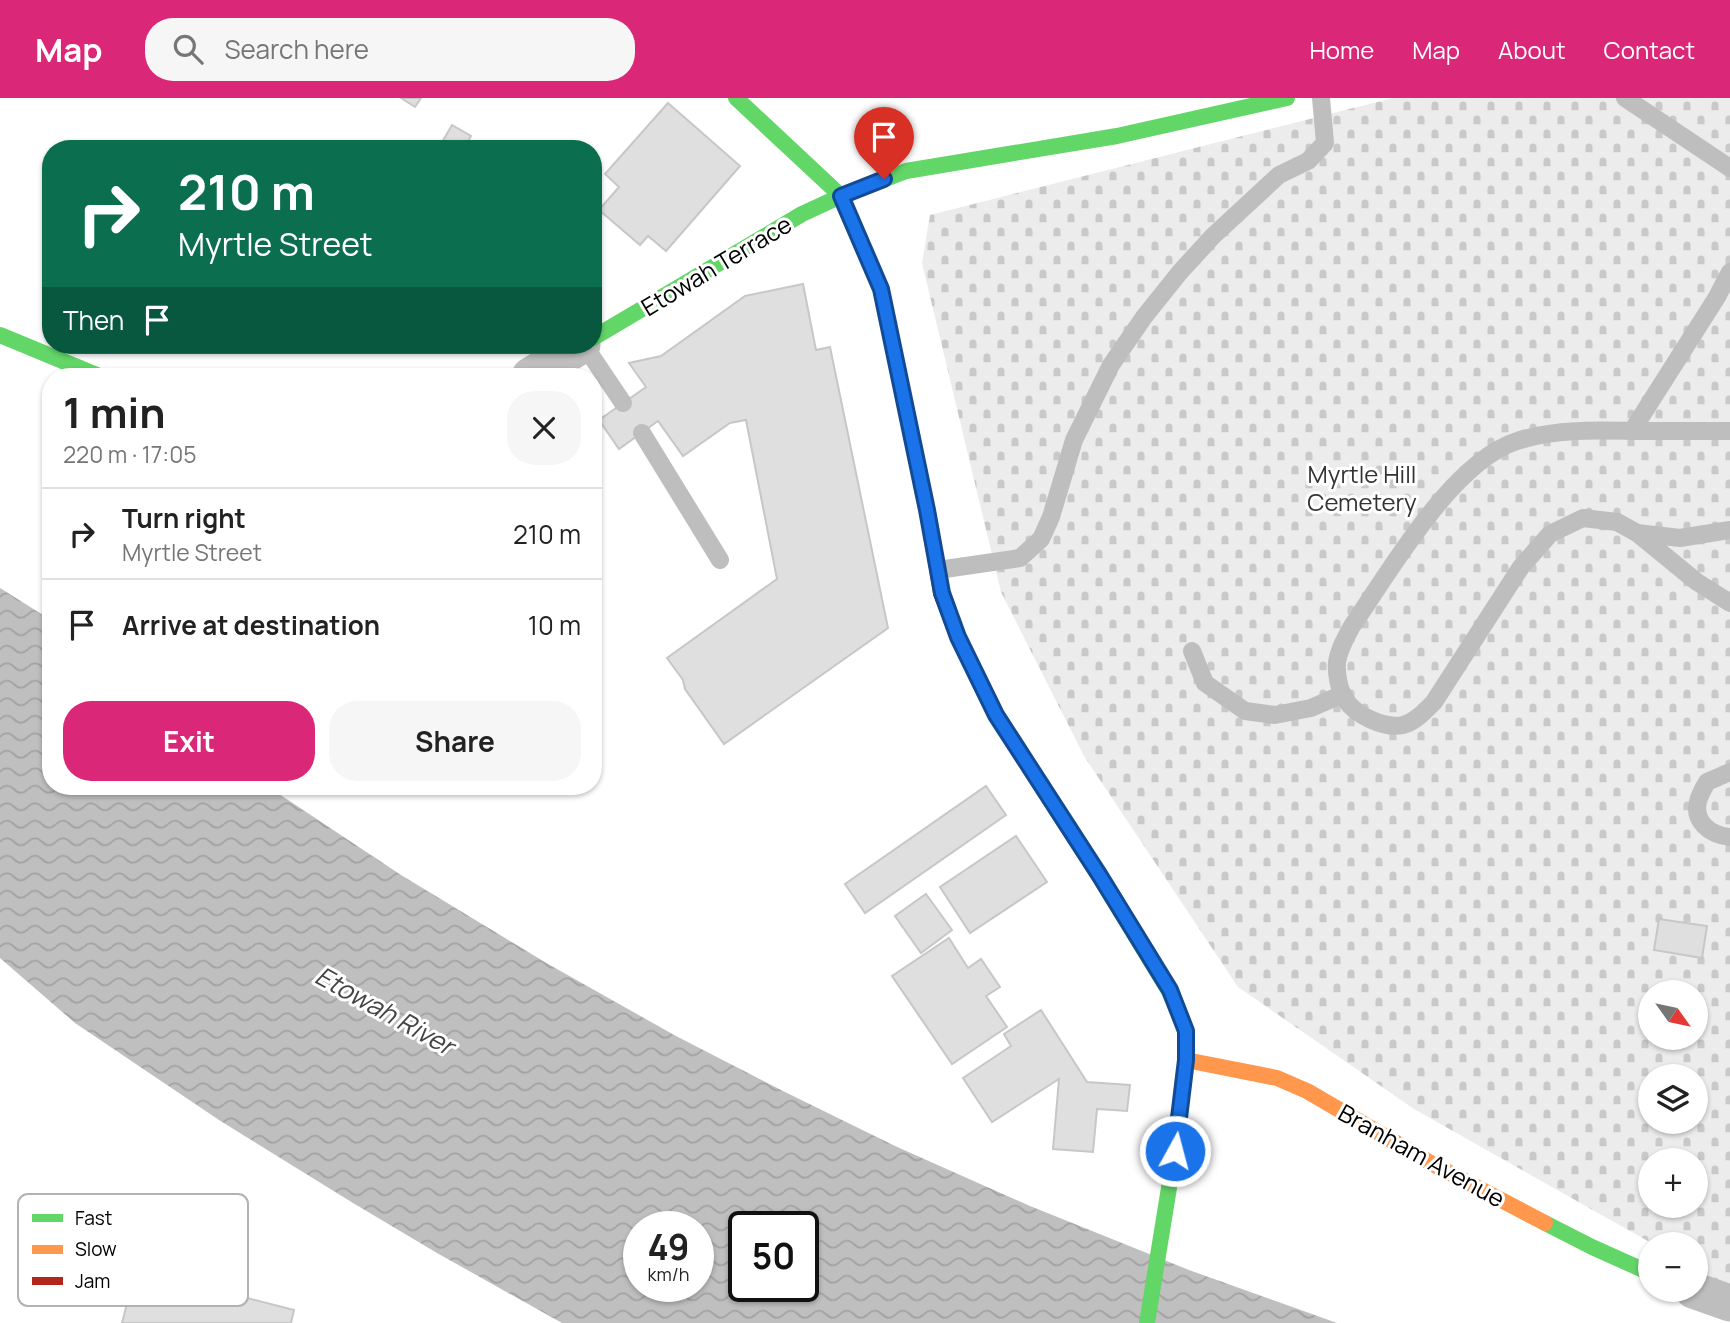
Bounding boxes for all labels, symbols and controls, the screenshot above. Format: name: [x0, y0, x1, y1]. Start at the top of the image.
search box: [145, 18, 635, 81]
text: Map: [35, 27, 103, 72]
icon: search: [169, 30, 207, 68]
text: Search here: [225, 31, 369, 67]
text: Home: [1309, 33, 1374, 66]
text: Map: [1412, 33, 1460, 66]
text: About: [1498, 33, 1566, 66]
text: Contact: [1604, 33, 1695, 66]
pin: [854, 107, 914, 179]
icon: arrive: [865, 118, 903, 156]
text: 210 m: [178, 158, 315, 225]
icon: right: [63, 168, 154, 259]
street label: Etowah Terrace: [635, 207, 797, 323]
text: Myrtle Street: [178, 222, 373, 266]
icon: arrive: [138, 301, 176, 339]
text: Then: [63, 302, 124, 338]
text: 1 min: [63, 383, 166, 441]
button: close: [507, 391, 581, 465]
text: 220 m · 17:05: [63, 438, 196, 470]
park label: Myrtle Hill Cemetery: [1307, 457, 1417, 518]
text: Turn right: [122, 500, 246, 536]
icon: right: [63, 515, 101, 553]
text: 210 m: [513, 516, 581, 552]
text: Myrtle Street: [122, 536, 262, 568]
icon: arrive: [63, 606, 101, 644]
text: Arrive at destination: [122, 607, 380, 643]
text: 10 m: [528, 607, 581, 643]
button: Exit: [63, 701, 315, 781]
button: Share: [329, 701, 581, 781]
water label: Etowah River: [309, 957, 464, 1065]
north arrow: [1638, 980, 1708, 1050]
map controls: [1638, 980, 1708, 1302]
button: layers: [1638, 1064, 1708, 1134]
street label: Branham Avenue: [1333, 1096, 1511, 1214]
position arrow: [1138, 1114, 1212, 1188]
button: +: [1638, 1148, 1708, 1218]
legend: [18, 1194, 248, 1306]
text: Fast: [75, 1205, 112, 1231]
speed limit sign: 50: [728, 1211, 819, 1302]
text: 49: [647, 1223, 690, 1271]
button: −: [1638, 1232, 1708, 1302]
text: Slow: [75, 1236, 117, 1262]
text: km/h: [648, 1262, 689, 1286]
text: Jam: [75, 1268, 110, 1294]

